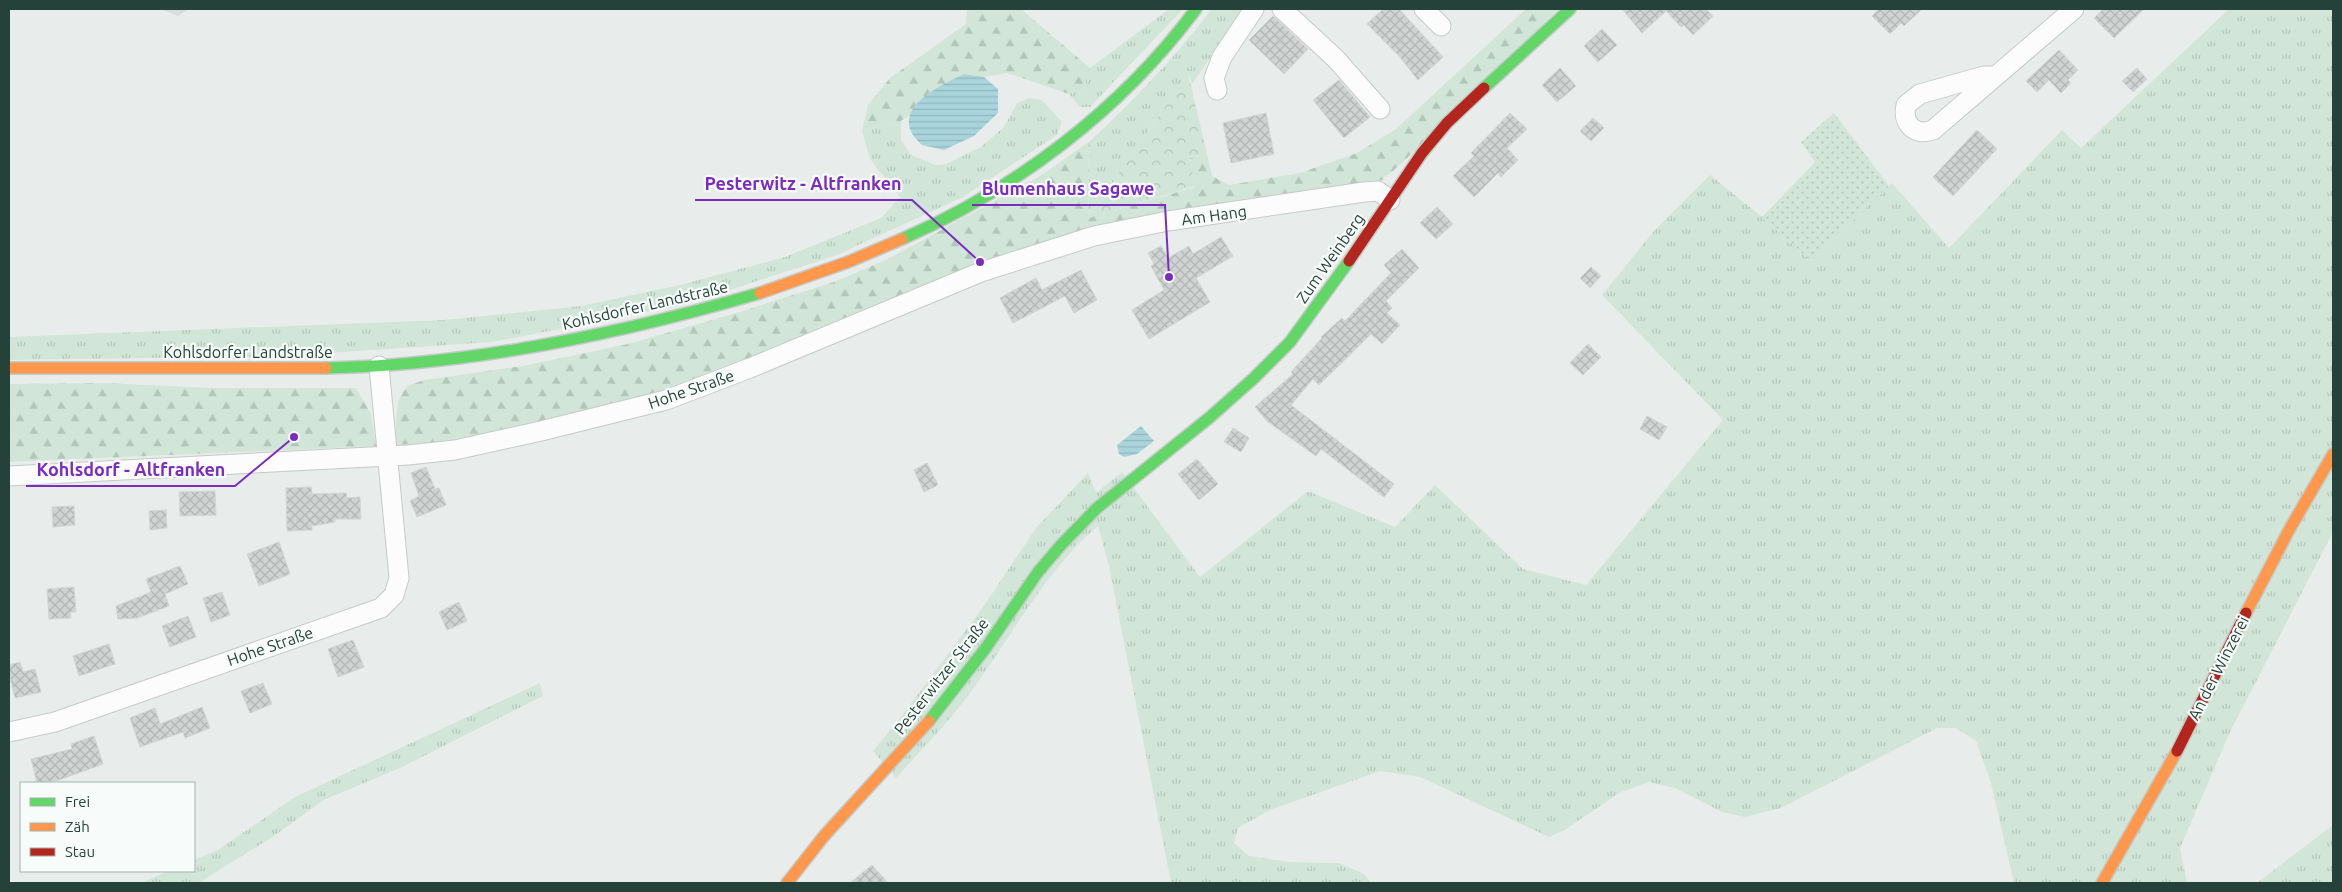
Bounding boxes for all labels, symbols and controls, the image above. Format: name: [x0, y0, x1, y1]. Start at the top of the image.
callout: Pesterwitz - Altfranken: [695, 167, 912, 200]
callout: Blumenhaus Sagawe: [972, 172, 1165, 205]
text: Pesterwitz - Altfranken: [704, 173, 902, 193]
text: Blumenhaus Sagawe: [982, 178, 1154, 198]
street label: Am Hang: [1180, 202, 1248, 228]
street label: Zum Weinberg: [1292, 210, 1368, 306]
street label: Kohlsdorfer Landstraße: [560, 277, 730, 333]
street label: Kohlsdorfer Landstraße: [163, 343, 333, 361]
street label: Hohe Straße: [646, 366, 736, 412]
callout: Kohlsdorf - Altfranken: [26, 453, 235, 486]
text: Kohlsdorf - Altfranken: [37, 459, 225, 479]
street label: An der Winzerei: [2184, 613, 2252, 723]
street label: Pesterwitzer Straße: [890, 614, 992, 738]
street label: Hohe Straße: [225, 623, 315, 669]
legend: [20, 782, 195, 872]
text: Frei: [65, 793, 90, 810]
text: Zäh: [65, 818, 90, 835]
text: Stau: [65, 843, 95, 860]

